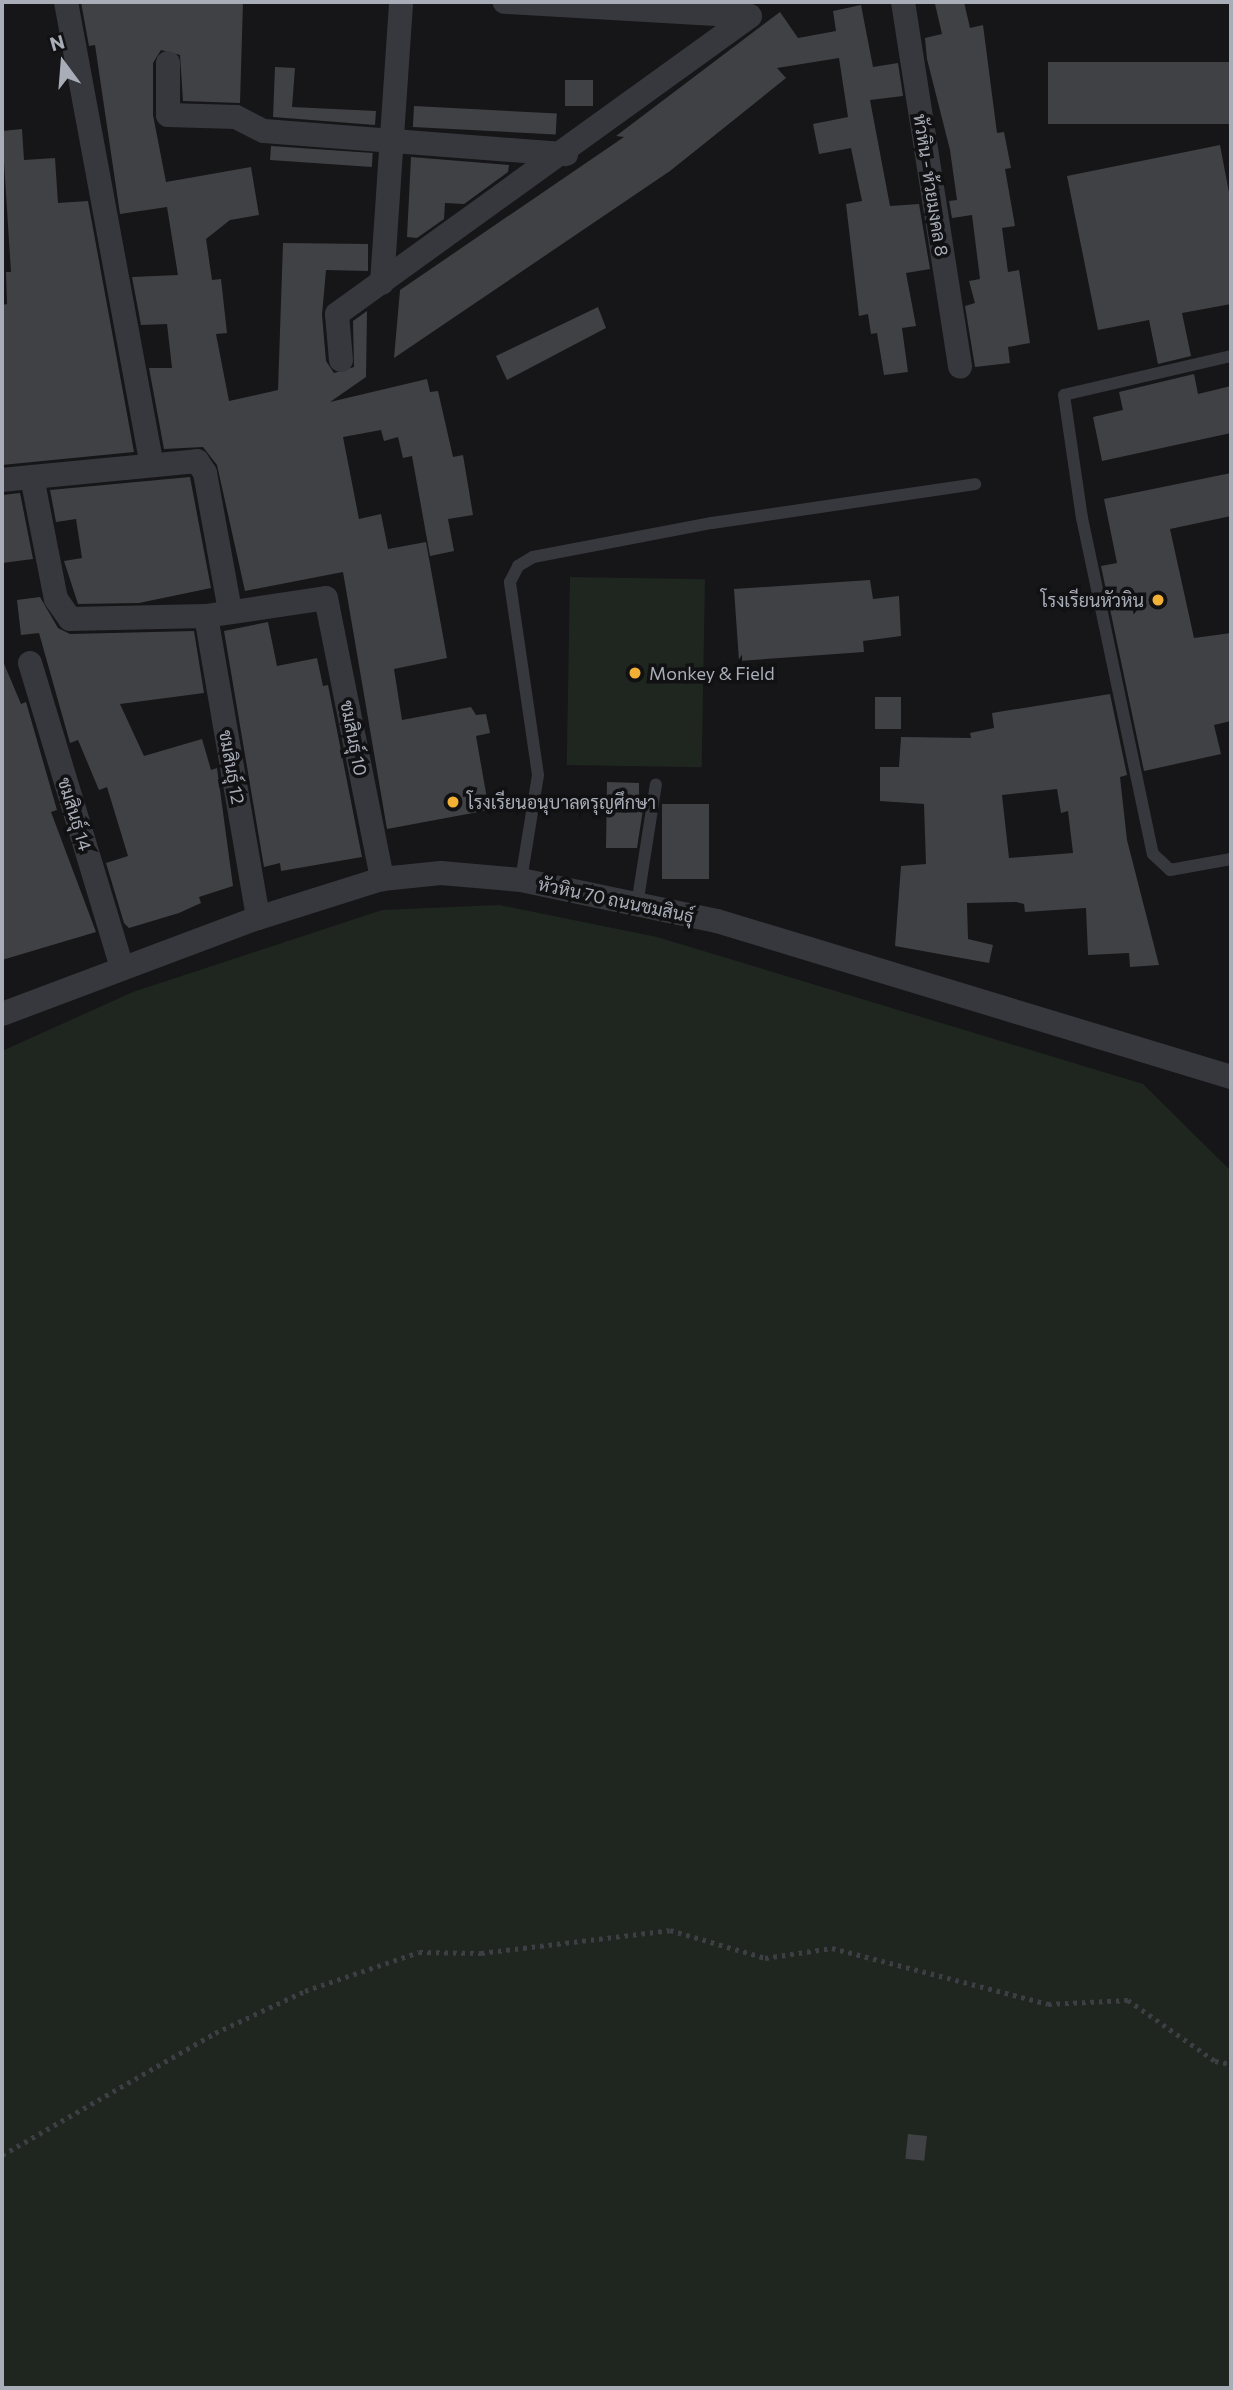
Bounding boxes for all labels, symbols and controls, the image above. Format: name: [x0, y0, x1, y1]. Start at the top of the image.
north arrow: [28, 28, 98, 98]
text: N: [47, 29, 67, 55]
street label: หัวหิน - ห้วยมงคล 8: [909, 112, 953, 258]
place label: โรงเรียนหัวหิน: [1041, 589, 1144, 611]
marker: โรงเรียนหัวหิน: [1150, 592, 1166, 608]
place label: Monkey & Field: [649, 662, 775, 684]
marker: Monkey & Field: [627, 665, 643, 681]
street label: ชมสินธุ์ 10: [336, 698, 372, 778]
street label: ชมสินธุ์ 12: [215, 728, 249, 806]
street label: ชมสินธุ์ 14: [54, 775, 96, 853]
place label: โรงเรียนอนุบาลดรุญศึกษา: [467, 791, 656, 813]
marker: โรงเรียนอนุบาลดรุญศึกษา: [445, 794, 461, 810]
street label: หัวหิน 70 ถนนชมสินธุ์: [536, 873, 696, 927]

